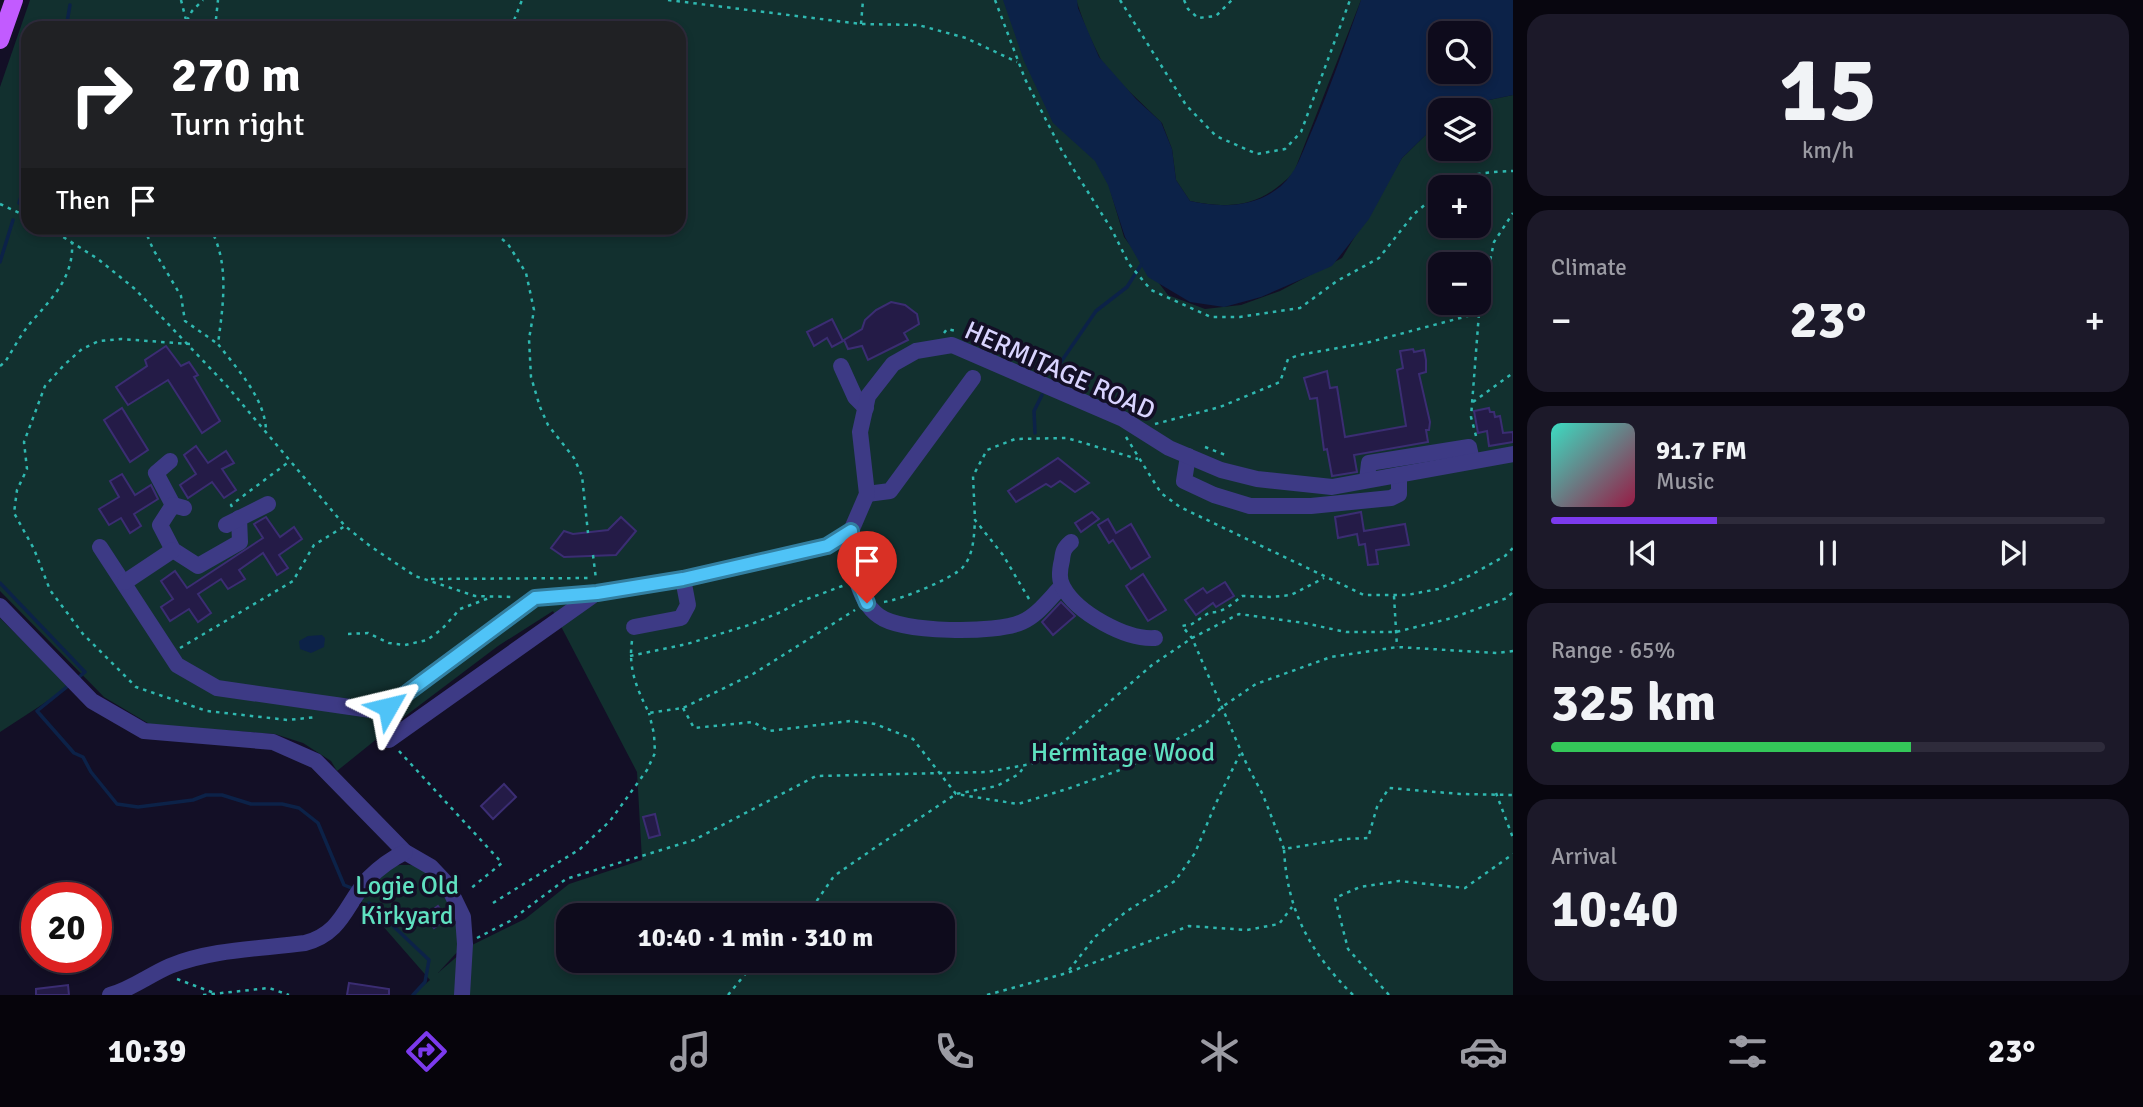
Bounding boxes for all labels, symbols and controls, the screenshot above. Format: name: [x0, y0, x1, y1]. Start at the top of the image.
map controls: [1428, 21, 1491, 315]
button: search: [1428, 21, 1491, 84]
text: 15: [1779, 34, 1877, 147]
text: 270 m: [171, 45, 301, 105]
icon: right: [56, 49, 147, 140]
button: layers: [1428, 98, 1491, 161]
text: Turn right: [171, 105, 304, 144]
text: km/h: [1802, 136, 1854, 165]
button: +: [1428, 175, 1491, 238]
icon: arrive: [124, 182, 162, 220]
text: Then: [56, 185, 110, 217]
button: −: [1428, 252, 1491, 315]
text: Climate: [1551, 253, 1627, 282]
text: 23°: [1790, 288, 1866, 352]
text: −: [1551, 297, 1572, 344]
text: +: [2084, 297, 2105, 344]
street label: HERMITAGE ROAD: [959, 315, 1160, 427]
text: 91.7 FM: [1656, 435, 1747, 467]
text: Music: [1656, 467, 1714, 496]
pin: [837, 531, 897, 603]
icon: previous: [1624, 534, 1662, 572]
icon: pause: [1809, 534, 1847, 572]
icon: next: [1994, 534, 2032, 572]
icon: arrive: [848, 542, 886, 580]
text: Range · 65%: [1551, 636, 1675, 665]
position arrow: [351, 670, 425, 744]
text: 325 km: [1551, 671, 1716, 735]
park label: Hermitage Wood: [1031, 737, 1215, 769]
text: Arrival: [1551, 842, 1617, 871]
park label: Logie Old Kirkyard: [355, 870, 459, 932]
text: 10:40: [1551, 877, 1679, 941]
speed limit sign: 20: [21, 882, 112, 973]
text: 10:40 · 1 min · 310 m: [638, 922, 873, 954]
icon: directions: [402, 1027, 451, 1076]
icon: music: [666, 1027, 715, 1076]
icon: phone: [930, 1027, 979, 1076]
icon: climate: [1195, 1027, 1244, 1076]
icon: car: [1459, 1027, 1508, 1076]
icon: filters: [1723, 1027, 1772, 1076]
text: 10:39: [108, 1032, 186, 1071]
text: 23°: [1988, 1032, 2035, 1071]

